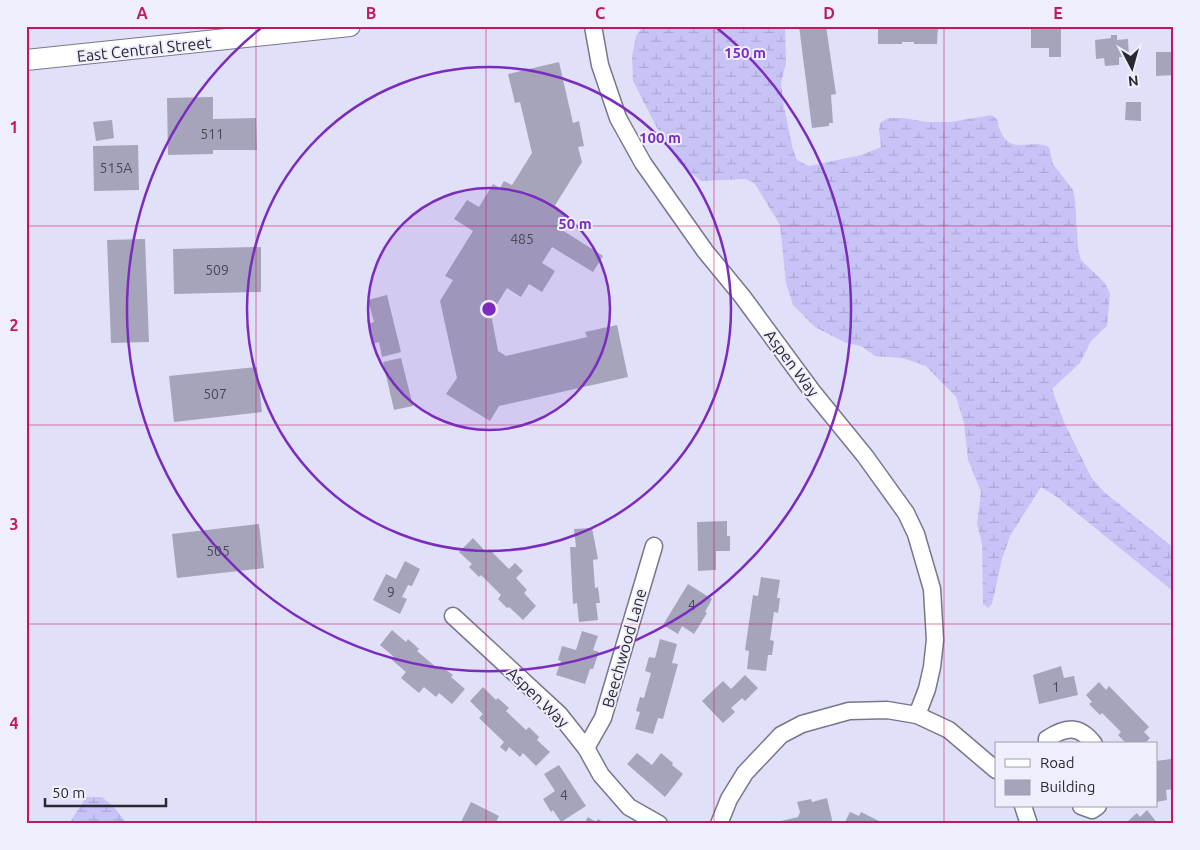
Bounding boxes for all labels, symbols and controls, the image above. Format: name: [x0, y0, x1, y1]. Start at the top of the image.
text: A: [136, 4, 148, 22]
text: B: [366, 4, 376, 22]
text: C: [595, 4, 605, 22]
text: D: [823, 4, 835, 22]
text: E: [1053, 4, 1063, 22]
street label: East Central Street: [76, 33, 213, 65]
north arrow: [1108, 42, 1158, 92]
text: 150 m: [724, 44, 766, 61]
text: N: [1127, 72, 1139, 89]
text: 1: [9, 118, 19, 136]
house number: 511: [200, 126, 224, 142]
text: 100 m: [639, 129, 681, 146]
house number: 515A: [100, 160, 132, 176]
text: 50 m: [558, 215, 592, 232]
house number: 485: [510, 231, 534, 247]
house number: 509: [205, 262, 229, 278]
centre of rings: [480, 300, 498, 318]
text: 2: [9, 316, 19, 334]
street label: Aspen Way: [761, 326, 823, 400]
house number: 507: [203, 386, 227, 402]
text: 3: [9, 515, 19, 533]
house number: 505: [206, 543, 230, 559]
house number: 9: [387, 584, 395, 600]
street label: Beechwood Lane: [598, 586, 650, 710]
house number: 4: [688, 597, 696, 613]
street label: Aspen Way: [503, 663, 573, 731]
house number: 1: [1052, 679, 1060, 695]
text: 4: [9, 714, 19, 732]
legend: [995, 742, 1158, 808]
text: Road: [1040, 754, 1075, 771]
scale bar: [45, 775, 166, 807]
text: Building: [1040, 778, 1095, 795]
text: 50 m: [52, 784, 85, 801]
house number: 4: [560, 787, 568, 803]

